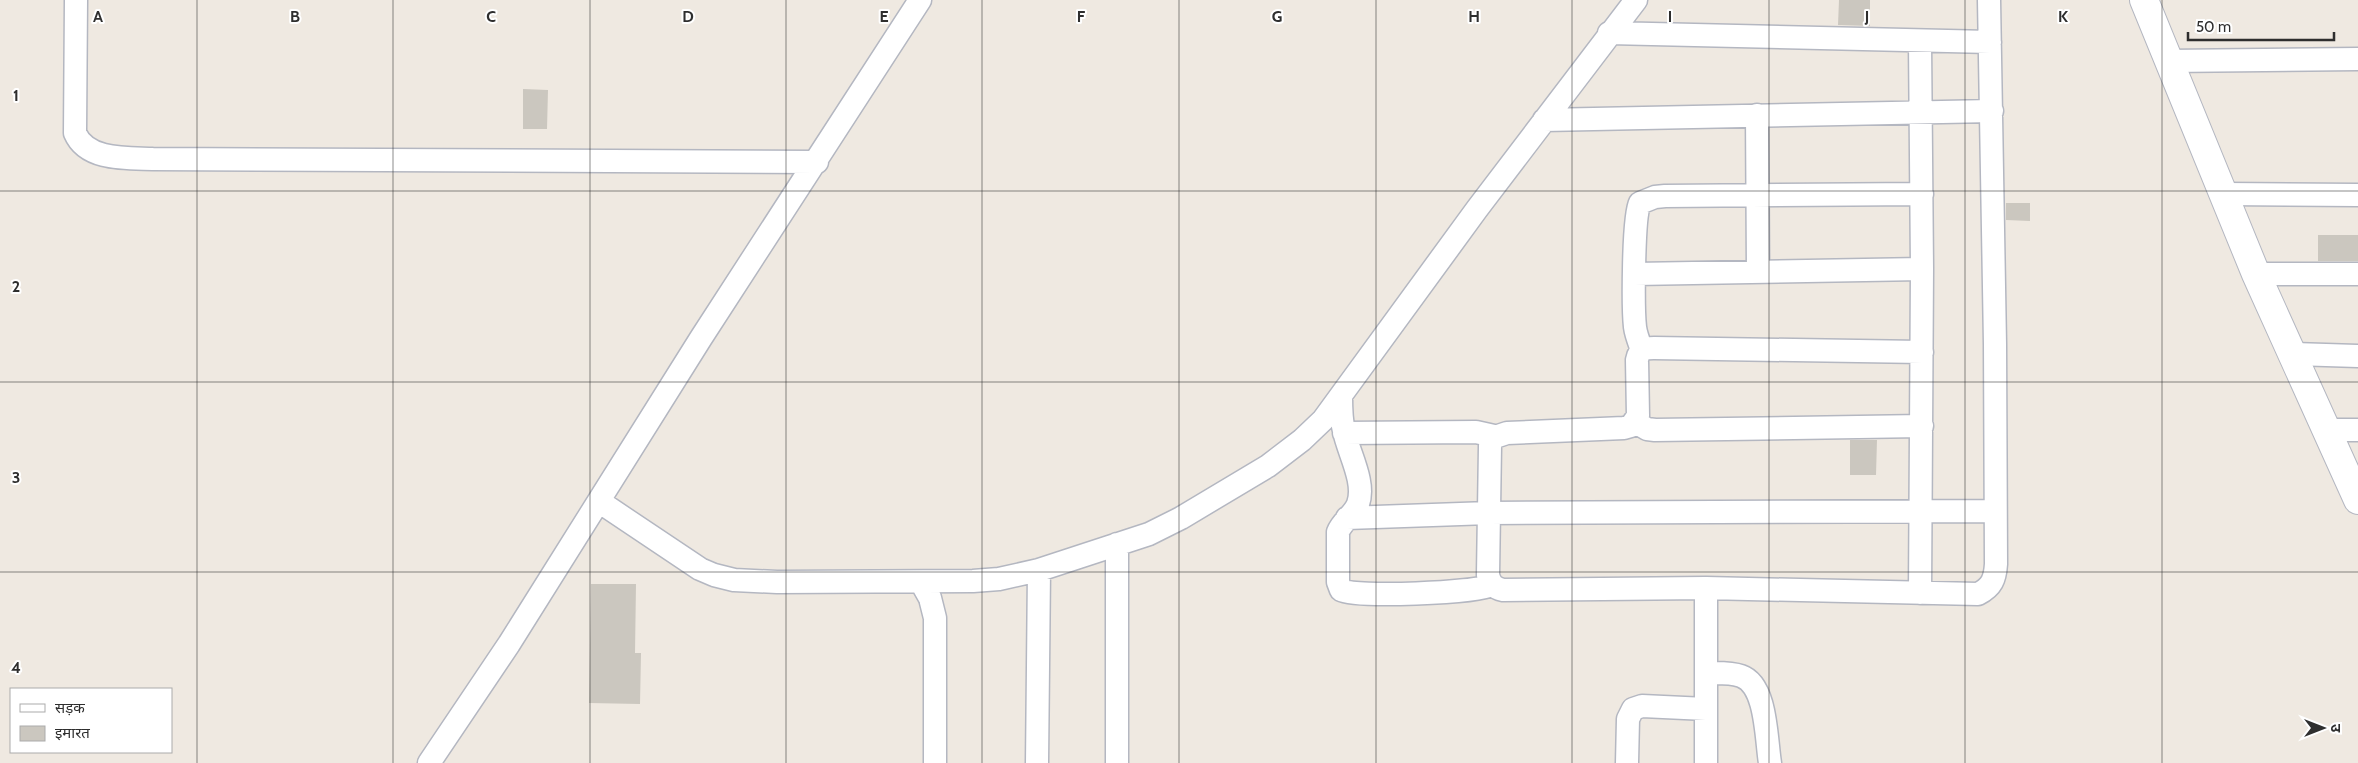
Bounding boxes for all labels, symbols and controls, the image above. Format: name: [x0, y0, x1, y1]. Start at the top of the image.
text: A: [93, 7, 103, 26]
text: B: [290, 7, 300, 26]
text: C: [486, 7, 496, 26]
text: D: [682, 7, 694, 26]
text: E: [879, 7, 889, 26]
text: F: [1077, 7, 1086, 26]
text: G: [1272, 7, 1282, 26]
text: H: [1468, 7, 1480, 26]
text: I: [1668, 7, 1672, 26]
text: J: [1864, 7, 1869, 26]
text: K: [2058, 7, 2068, 26]
scale bar: [2188, 10, 2334, 42]
text: 50 m: [2196, 18, 2231, 36]
text: 1: [13, 86, 19, 105]
text: 2: [12, 277, 20, 296]
text: 3: [12, 468, 20, 487]
text: 4: [11, 658, 21, 677]
legend: [10, 688, 172, 753]
text: सड़क: [55, 699, 85, 717]
north arrow: [2298, 703, 2348, 753]
text: इमारत: [55, 724, 90, 742]
text: उ: [2327, 724, 2345, 733]

